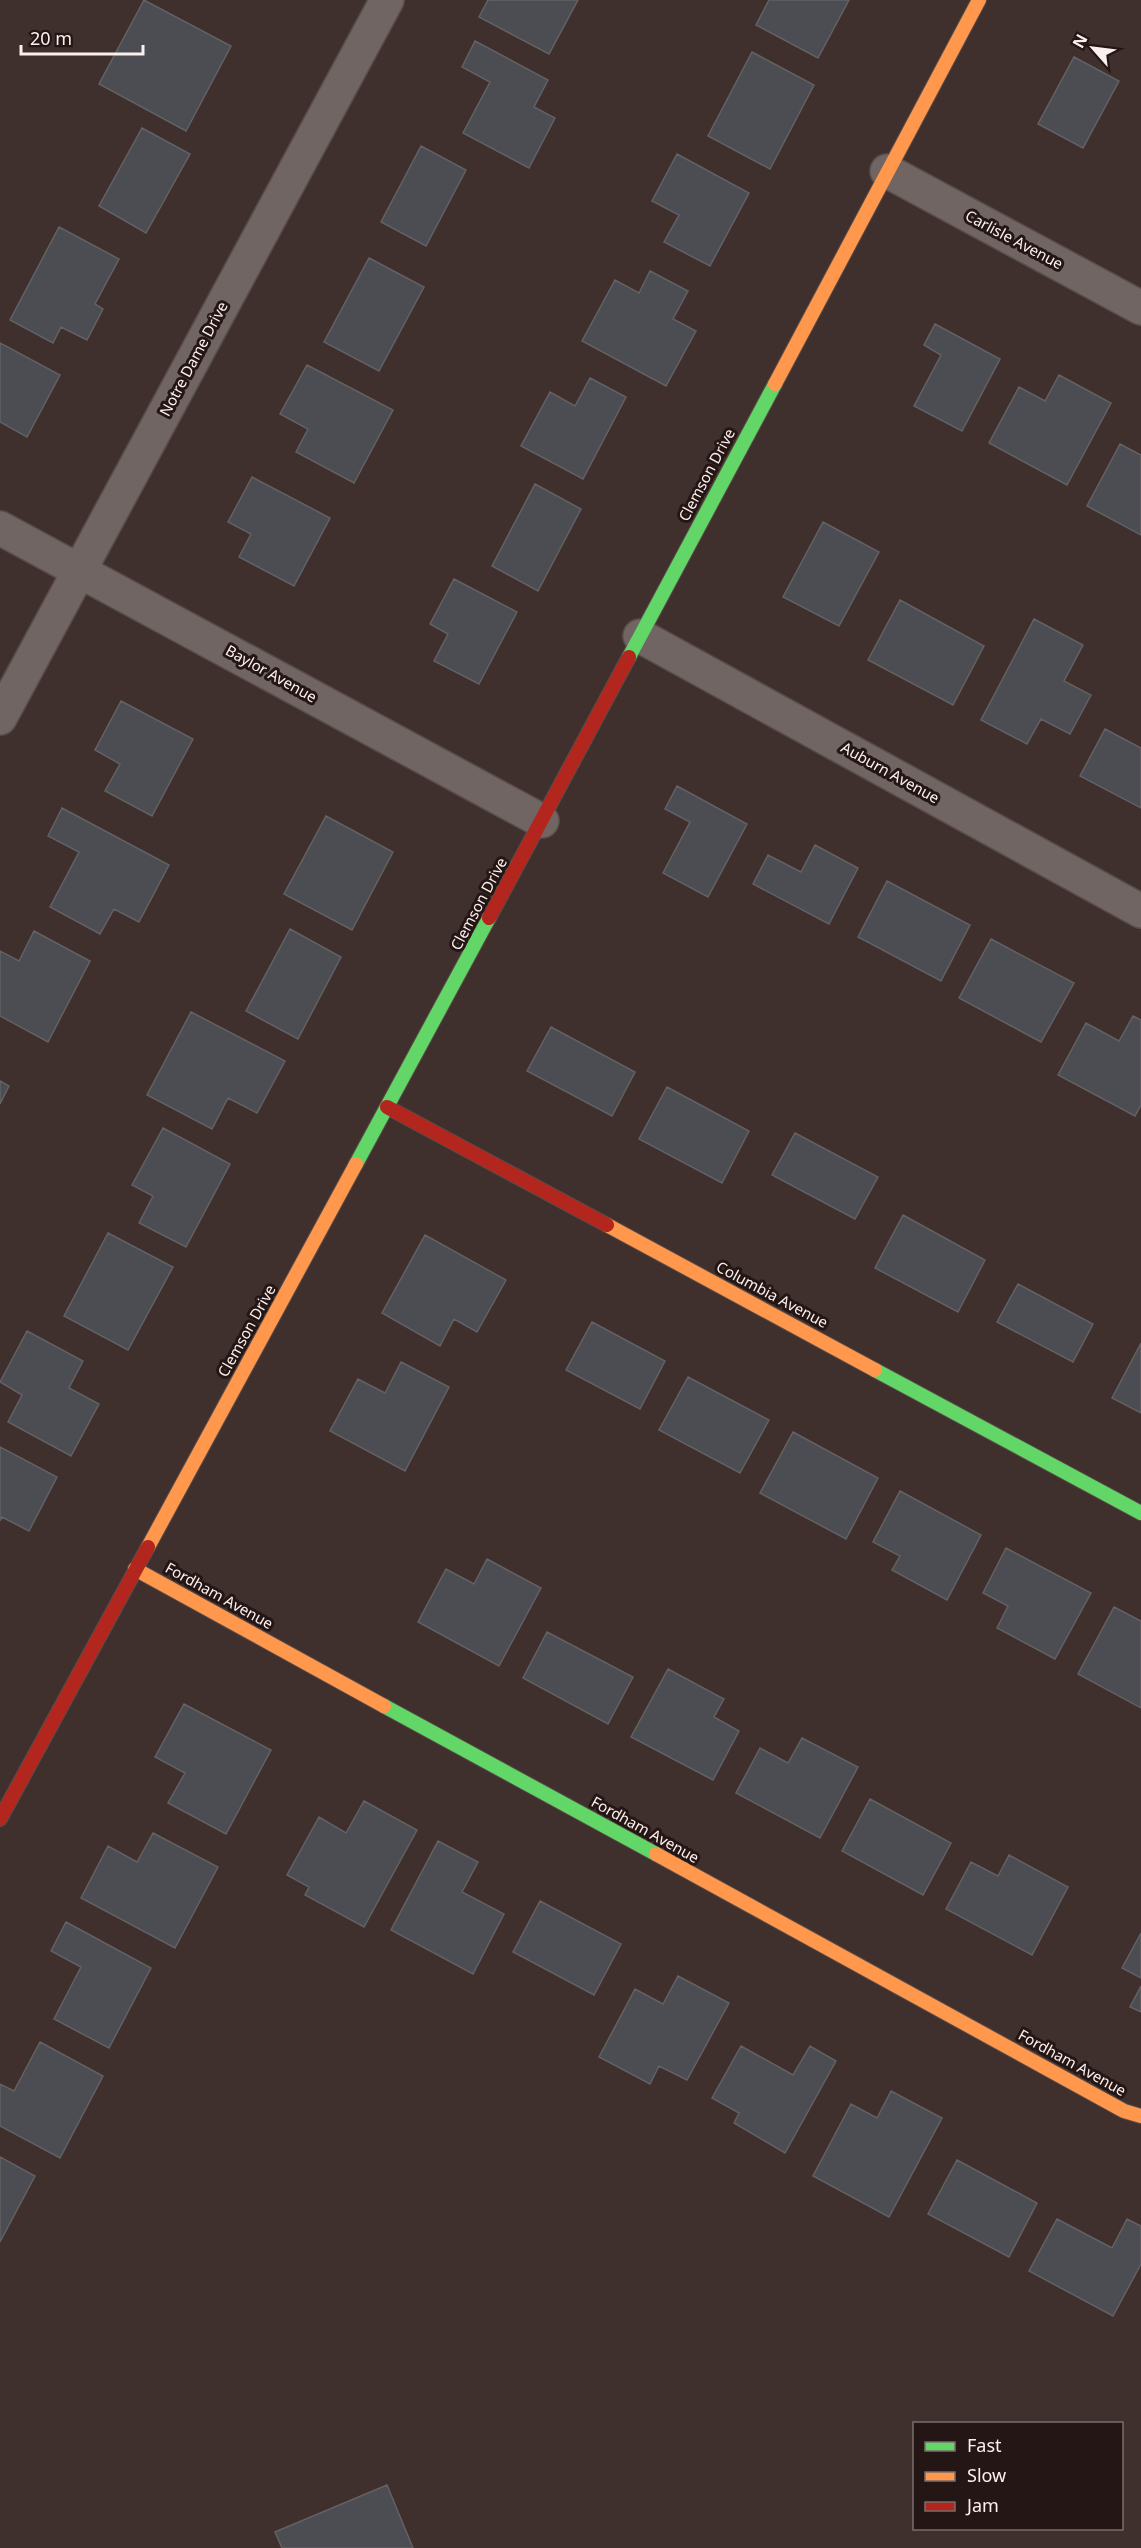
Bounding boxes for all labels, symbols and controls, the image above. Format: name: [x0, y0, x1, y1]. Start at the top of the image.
scale bar: [21, 18, 142, 56]
north arrow: [1063, 18, 1123, 78]
text: 20 m: [30, 26, 72, 50]
text: N: [1067, 30, 1093, 52]
street label: Carlisle Avenue: [962, 205, 1067, 273]
street label: Notre Dame Drive: [154, 298, 232, 419]
street label: Clemson Drive: [673, 425, 739, 524]
street label: Baylor Avenue: [222, 640, 321, 706]
street label: Auburn Avenue: [838, 737, 943, 807]
street label: Clemson Drive: [445, 854, 511, 953]
street label: Columbia Avenue: [713, 1256, 832, 1332]
street label: Clemson Drive: [213, 1281, 280, 1380]
street label: Fordham Avenue: [162, 1557, 277, 1633]
street label: Fordham Avenue: [588, 1791, 703, 1867]
street label: Fordham Avenue: [1015, 2024, 1130, 2100]
legend: [913, 2422, 1123, 2530]
text: Fast: [967, 2433, 1002, 2457]
text: Slow: [967, 2463, 1006, 2487]
text: Jam: [965, 2493, 999, 2517]

